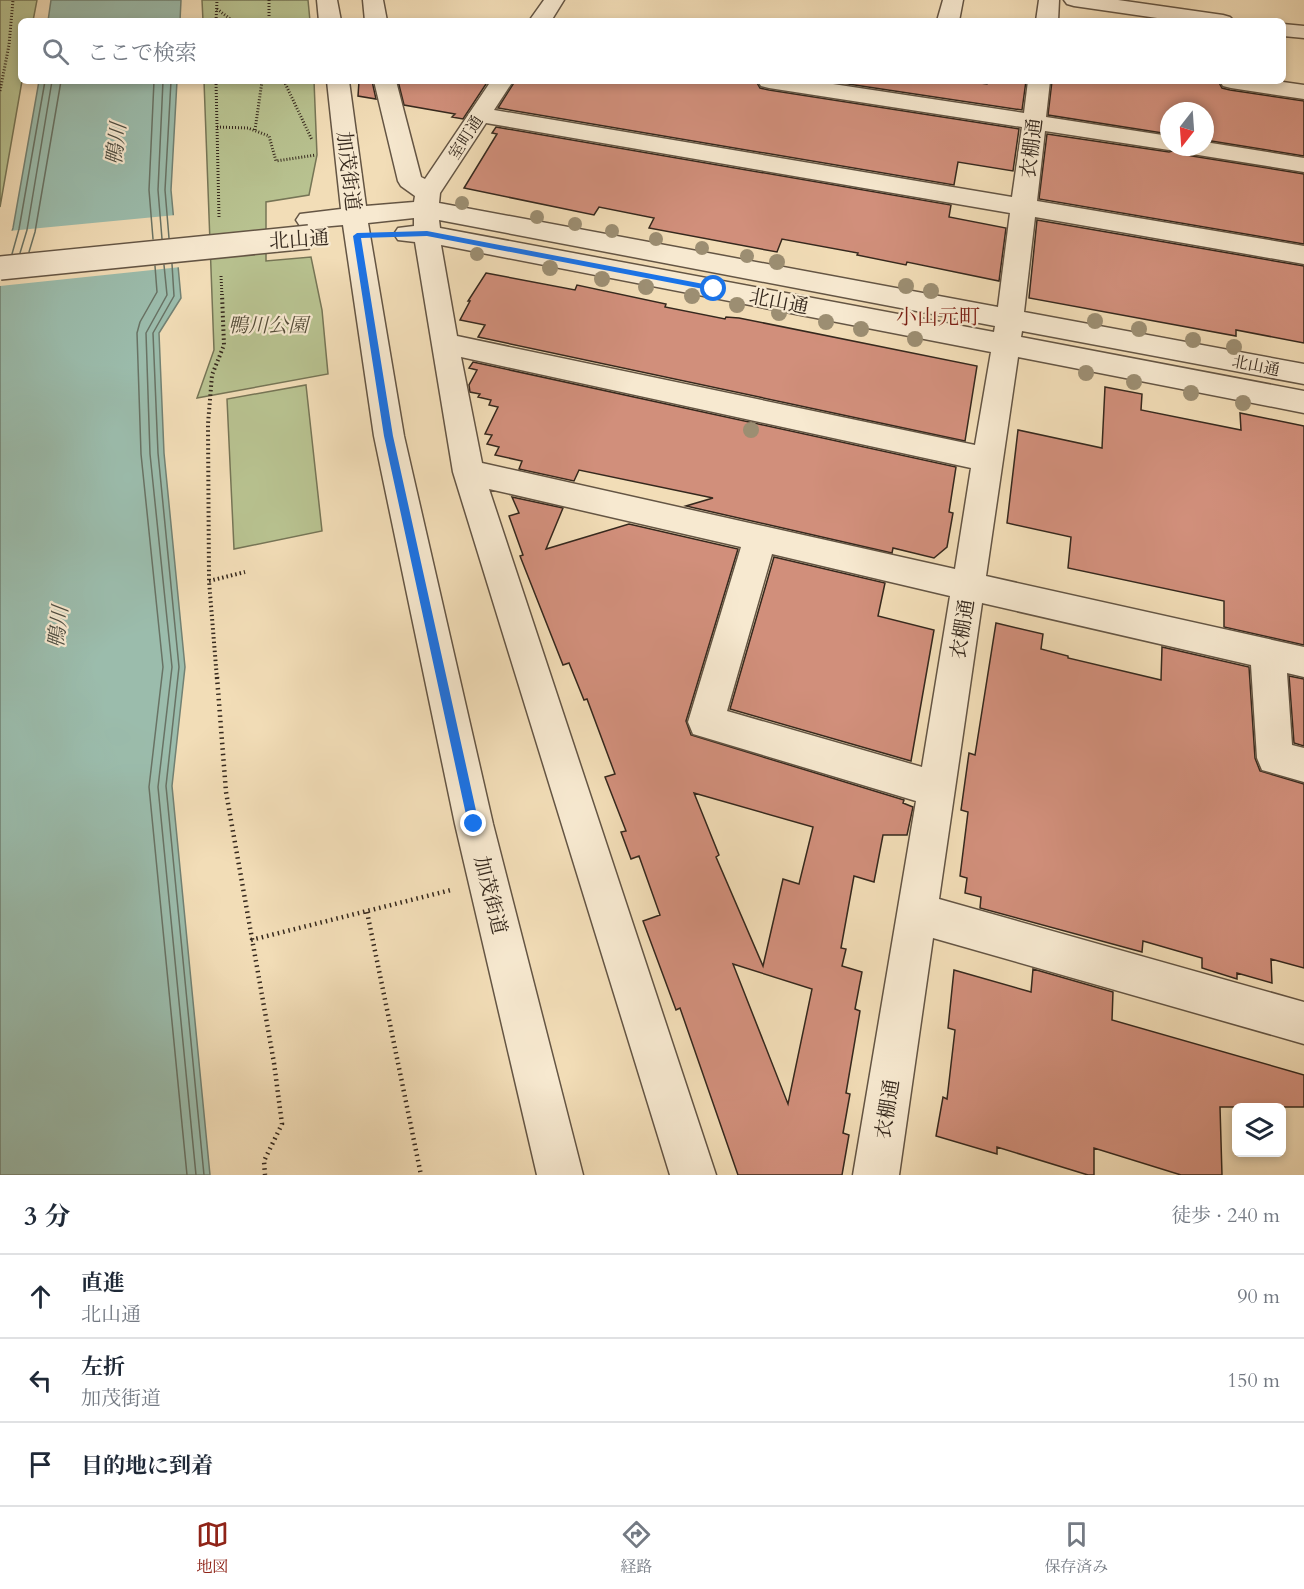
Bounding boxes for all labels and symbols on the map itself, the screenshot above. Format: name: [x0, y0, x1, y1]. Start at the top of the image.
north arrow: [1160, 102, 1214, 156]
street label: 室町通: [444, 111, 488, 164]
street label: 衣棚通: [1014, 117, 1049, 179]
water label: 鴨川: [100, 119, 134, 167]
street label: 加茂街道: [330, 130, 367, 212]
street label: 北山通: [268, 224, 330, 255]
route start: [700, 275, 726, 301]
street label: 北山通: [747, 283, 811, 320]
district label: 小山元町: [896, 303, 980, 332]
park label: 鴨川公園: [228, 312, 311, 339]
street label: 北山通: [1230, 351, 1281, 381]
street label: 衣棚通: [944, 597, 981, 661]
water label: 鴨川: [42, 602, 76, 650]
route end: [460, 810, 486, 836]
street label: 加茂街道: [468, 853, 513, 937]
street label: 衣棚通: [869, 1077, 906, 1141]

